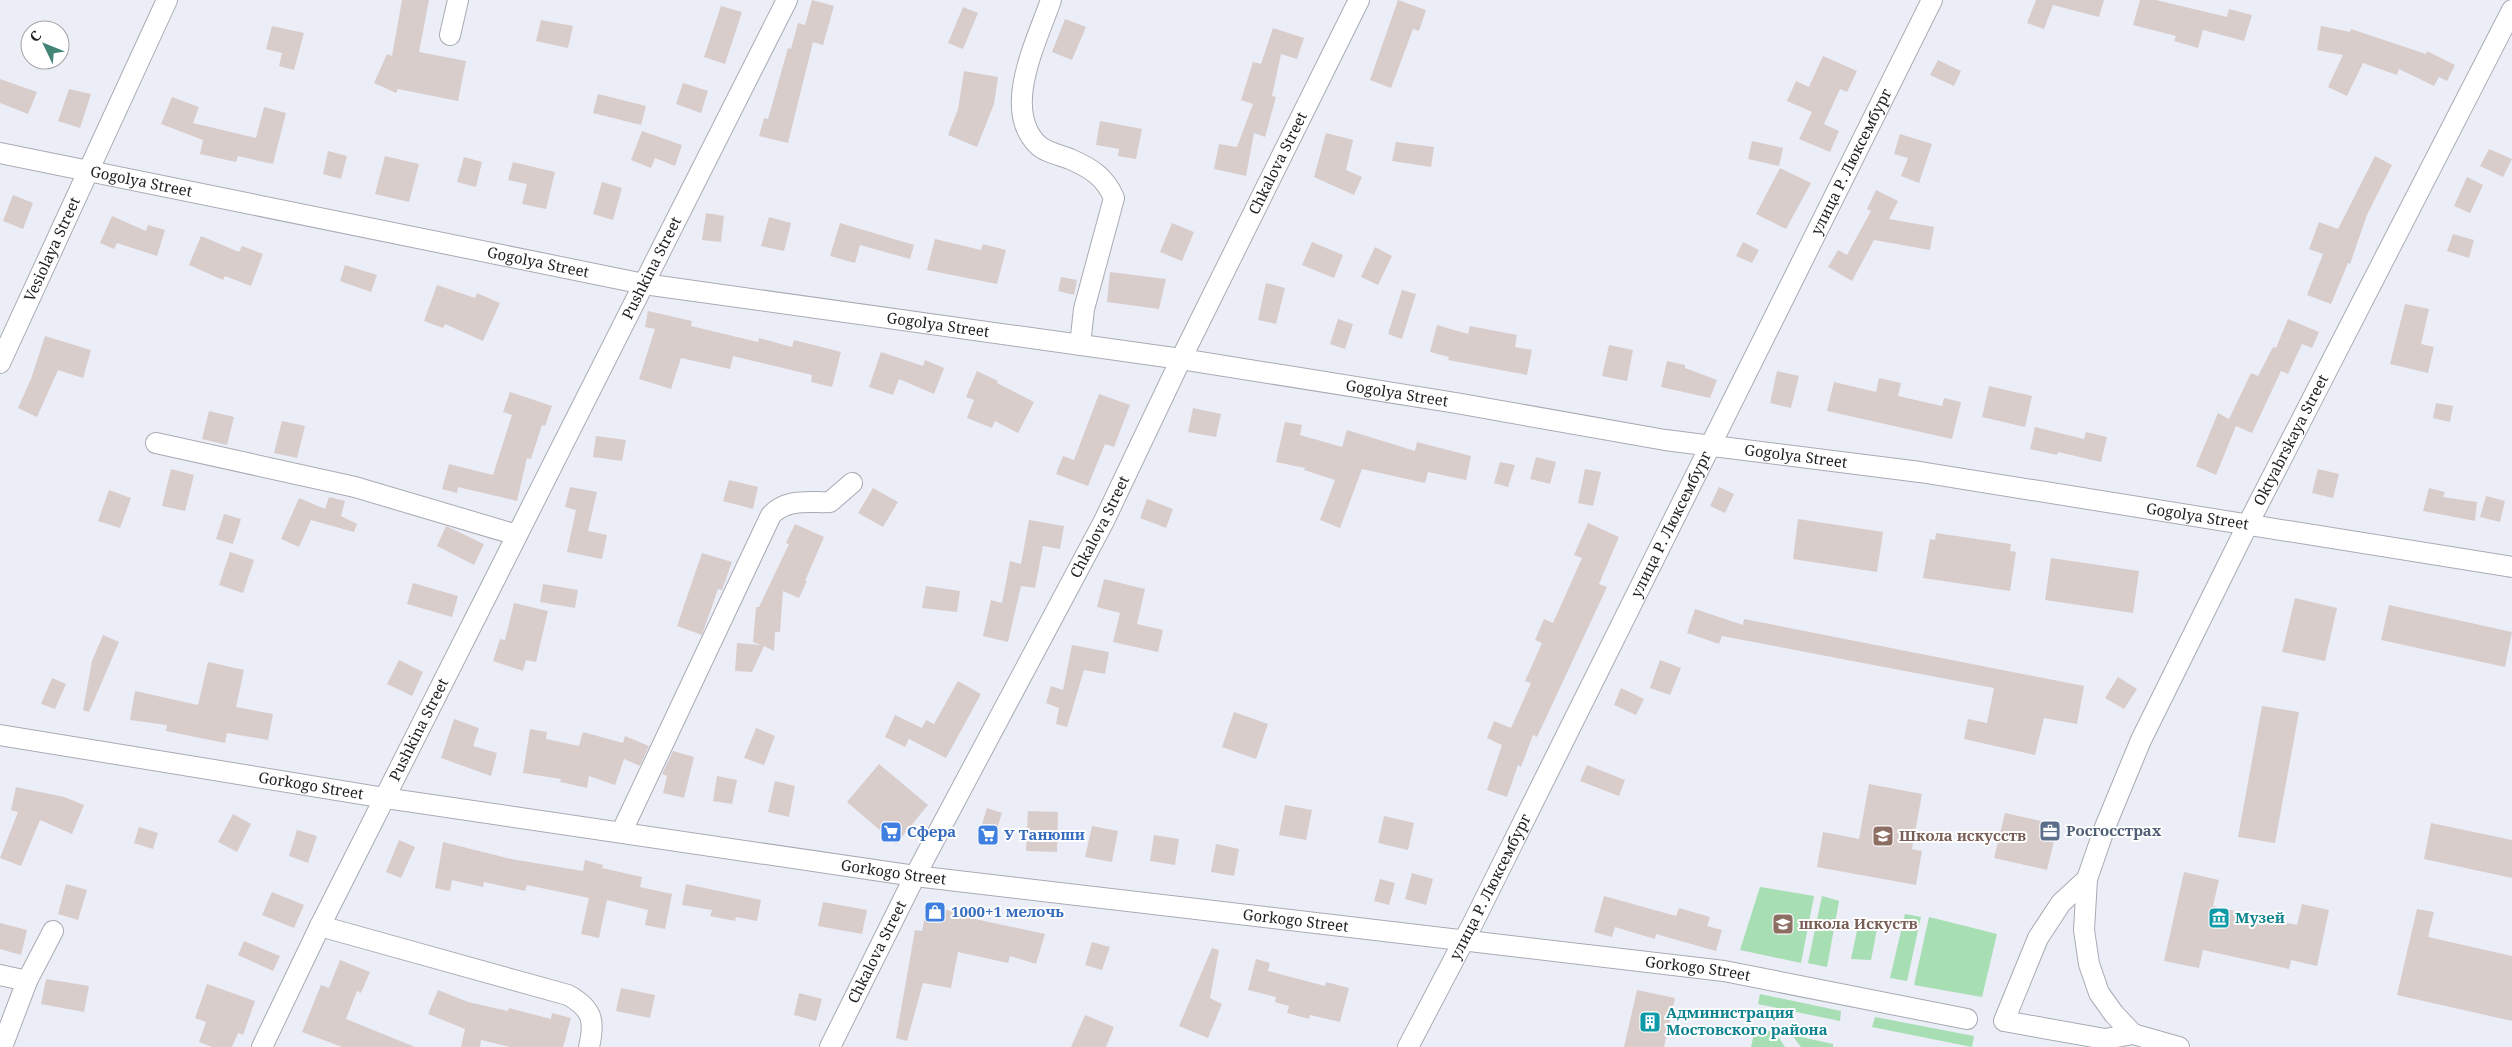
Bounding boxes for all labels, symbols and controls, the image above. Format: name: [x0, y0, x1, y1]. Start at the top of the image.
north arrow: [20, 20, 70, 70]
text: С: [25, 26, 45, 46]
street label: улица Р. Люксембург: [1806, 85, 1895, 238]
street label: Chkalova Street: [1243, 108, 1311, 218]
street label: Gogolya Street: [89, 161, 194, 201]
street label: Vesiolaya Street: [19, 194, 84, 305]
street label: Pushkina Street: [617, 213, 685, 322]
street label: Gogolya Street: [485, 241, 591, 282]
street label: Gogolya Street: [885, 307, 991, 341]
street label: Oktyabrskaya Street: [2248, 371, 2332, 509]
street label: Gogolya Street: [1344, 374, 1450, 411]
street label: Gogolya Street: [1743, 439, 1849, 472]
street label: улица Р. Люксембург: [1625, 447, 1715, 601]
street label: Chkalova Street: [1065, 472, 1133, 581]
street label: Gogolya Street: [2145, 497, 2250, 534]
street label: Pushkina Street: [384, 675, 452, 784]
street label: Gorkogo Street: [257, 766, 365, 803]
street label: улица Р. Люксембург: [1444, 810, 1535, 963]
office icon: Росгосстрах: [2038, 819, 2062, 843]
supermarket icon: Сфера: [879, 820, 903, 844]
place label: Росгосстрах: [2066, 820, 2162, 840]
place label: Сфера: [907, 821, 956, 841]
supermarket icon: У Танюши: [976, 823, 1000, 847]
place label: У Танюши: [1004, 824, 1085, 844]
school or university icon: Школа искусств: [1871, 824, 1895, 848]
place label: Школа искусств: [1899, 825, 2026, 845]
street label: Gorkogo Street: [840, 854, 947, 889]
street label: Chkalova Street: [842, 897, 910, 1006]
shop icon: 1000+1 мелочь: [923, 900, 947, 924]
place label: 1000+1 мелочь: [951, 901, 1064, 921]
street label: Gorkogo Street: [1242, 904, 1350, 936]
museum icon: Музей: [2207, 906, 2231, 930]
place label: Музей: [2235, 907, 2285, 927]
school or university icon: школа Искуств: [1771, 912, 1795, 936]
place label: школа Искуств: [1799, 913, 1918, 933]
street label: Gorkogo Street: [1644, 951, 1752, 985]
place label: Администрация Мостовского района: [1666, 1002, 1828, 1039]
building icon: Администрация Мостовского района: [1638, 1010, 1662, 1034]

